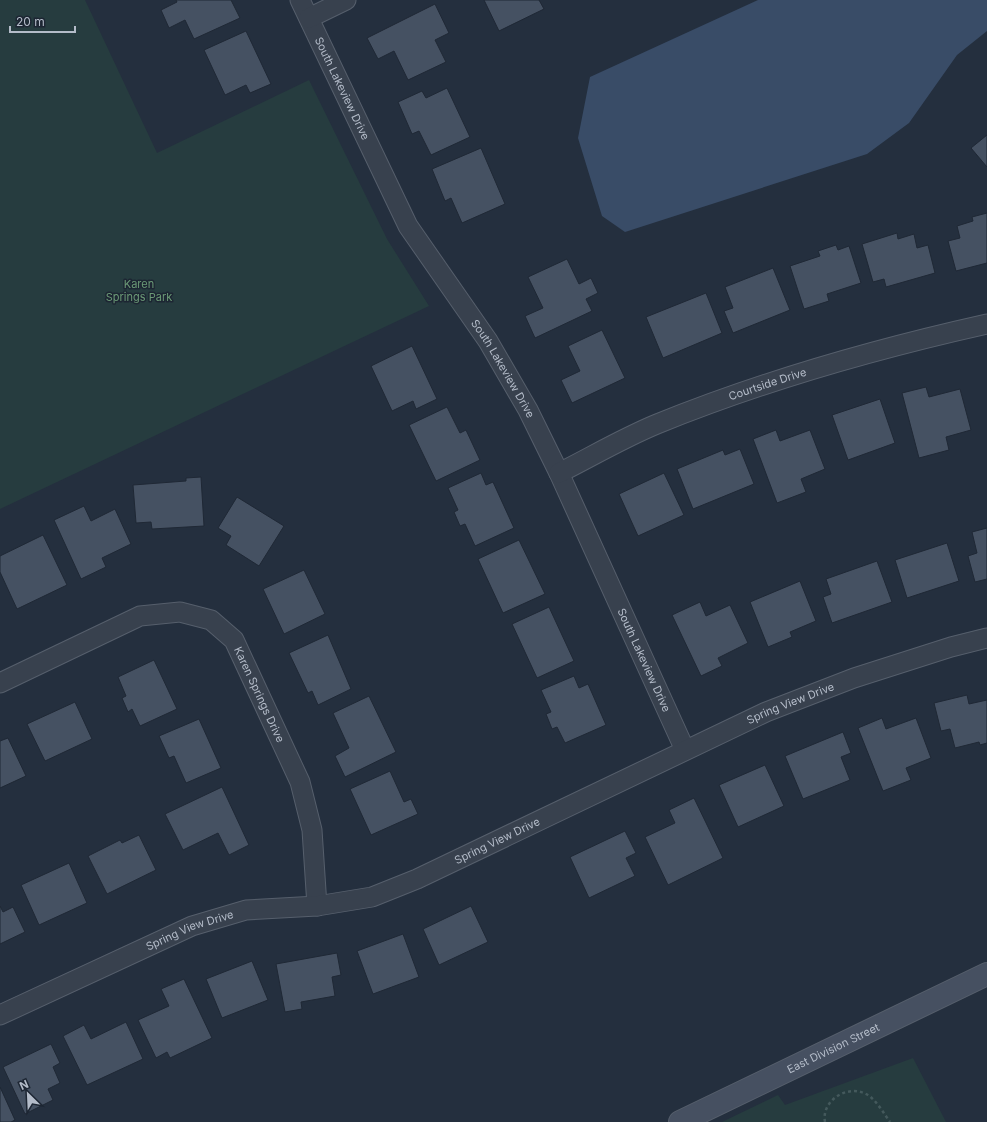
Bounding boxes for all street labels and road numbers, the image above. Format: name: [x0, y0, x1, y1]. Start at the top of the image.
street label: South Lakeview Drive: [312, 35, 373, 142]
street label: South Lakeview Drive: [468, 317, 538, 420]
street label: Courtside Drive: [727, 365, 808, 403]
street label: South Lakeview Drive: [614, 606, 674, 714]
street label: Karen Springs Drive: [231, 644, 288, 745]
street label: Spring View Drive: [744, 679, 836, 727]
street label: Spring View Drive: [452, 814, 542, 867]
street label: Spring View Drive: [144, 907, 235, 953]
street label: East Division Street: [785, 1020, 882, 1076]

